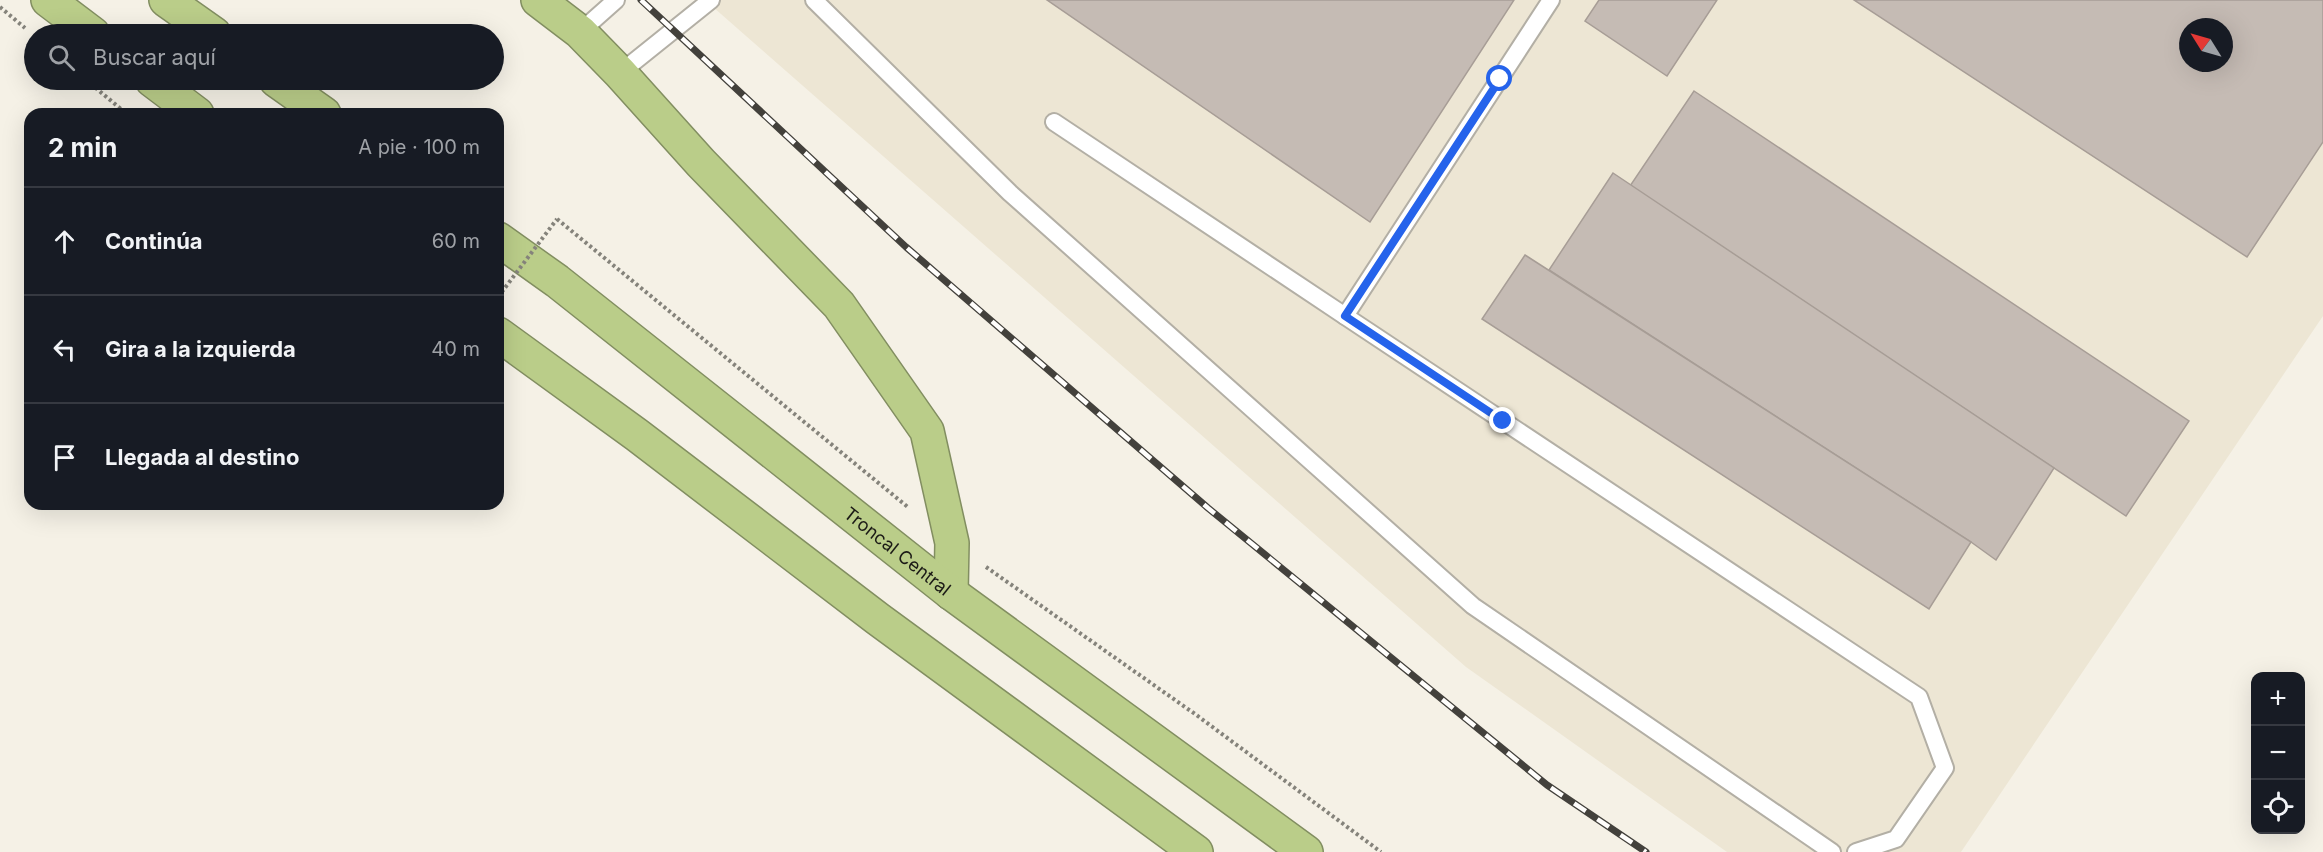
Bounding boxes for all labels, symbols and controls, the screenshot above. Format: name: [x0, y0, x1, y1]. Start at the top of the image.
north arrow: [2179, 18, 2233, 72]
search box: [24, 24, 504, 90]
icon: search: [45, 41, 78, 74]
text: Buscar aquí: [93, 44, 216, 70]
route start: [1486, 65, 1512, 91]
text: 2 min: [48, 132, 118, 163]
text: A pie · 100 m: [358, 135, 480, 159]
icon: ahead: [48, 225, 81, 258]
text: Continúa: [105, 228, 203, 254]
text: 60 m: [432, 229, 480, 253]
icon: left: [48, 333, 81, 366]
text: Gira a la izquierda: [105, 336, 296, 362]
text: 40 m: [431, 337, 480, 361]
route end: [1489, 407, 1515, 433]
icon: arrive: [48, 441, 81, 474]
text: Llegada al destino: [105, 444, 299, 470]
street label: Troncal Central: [840, 502, 955, 599]
map controls: [2251, 672, 2305, 834]
button: +: [2251, 672, 2305, 726]
button: −: [2251, 726, 2305, 780]
button: locate: [2251, 780, 2305, 834]

